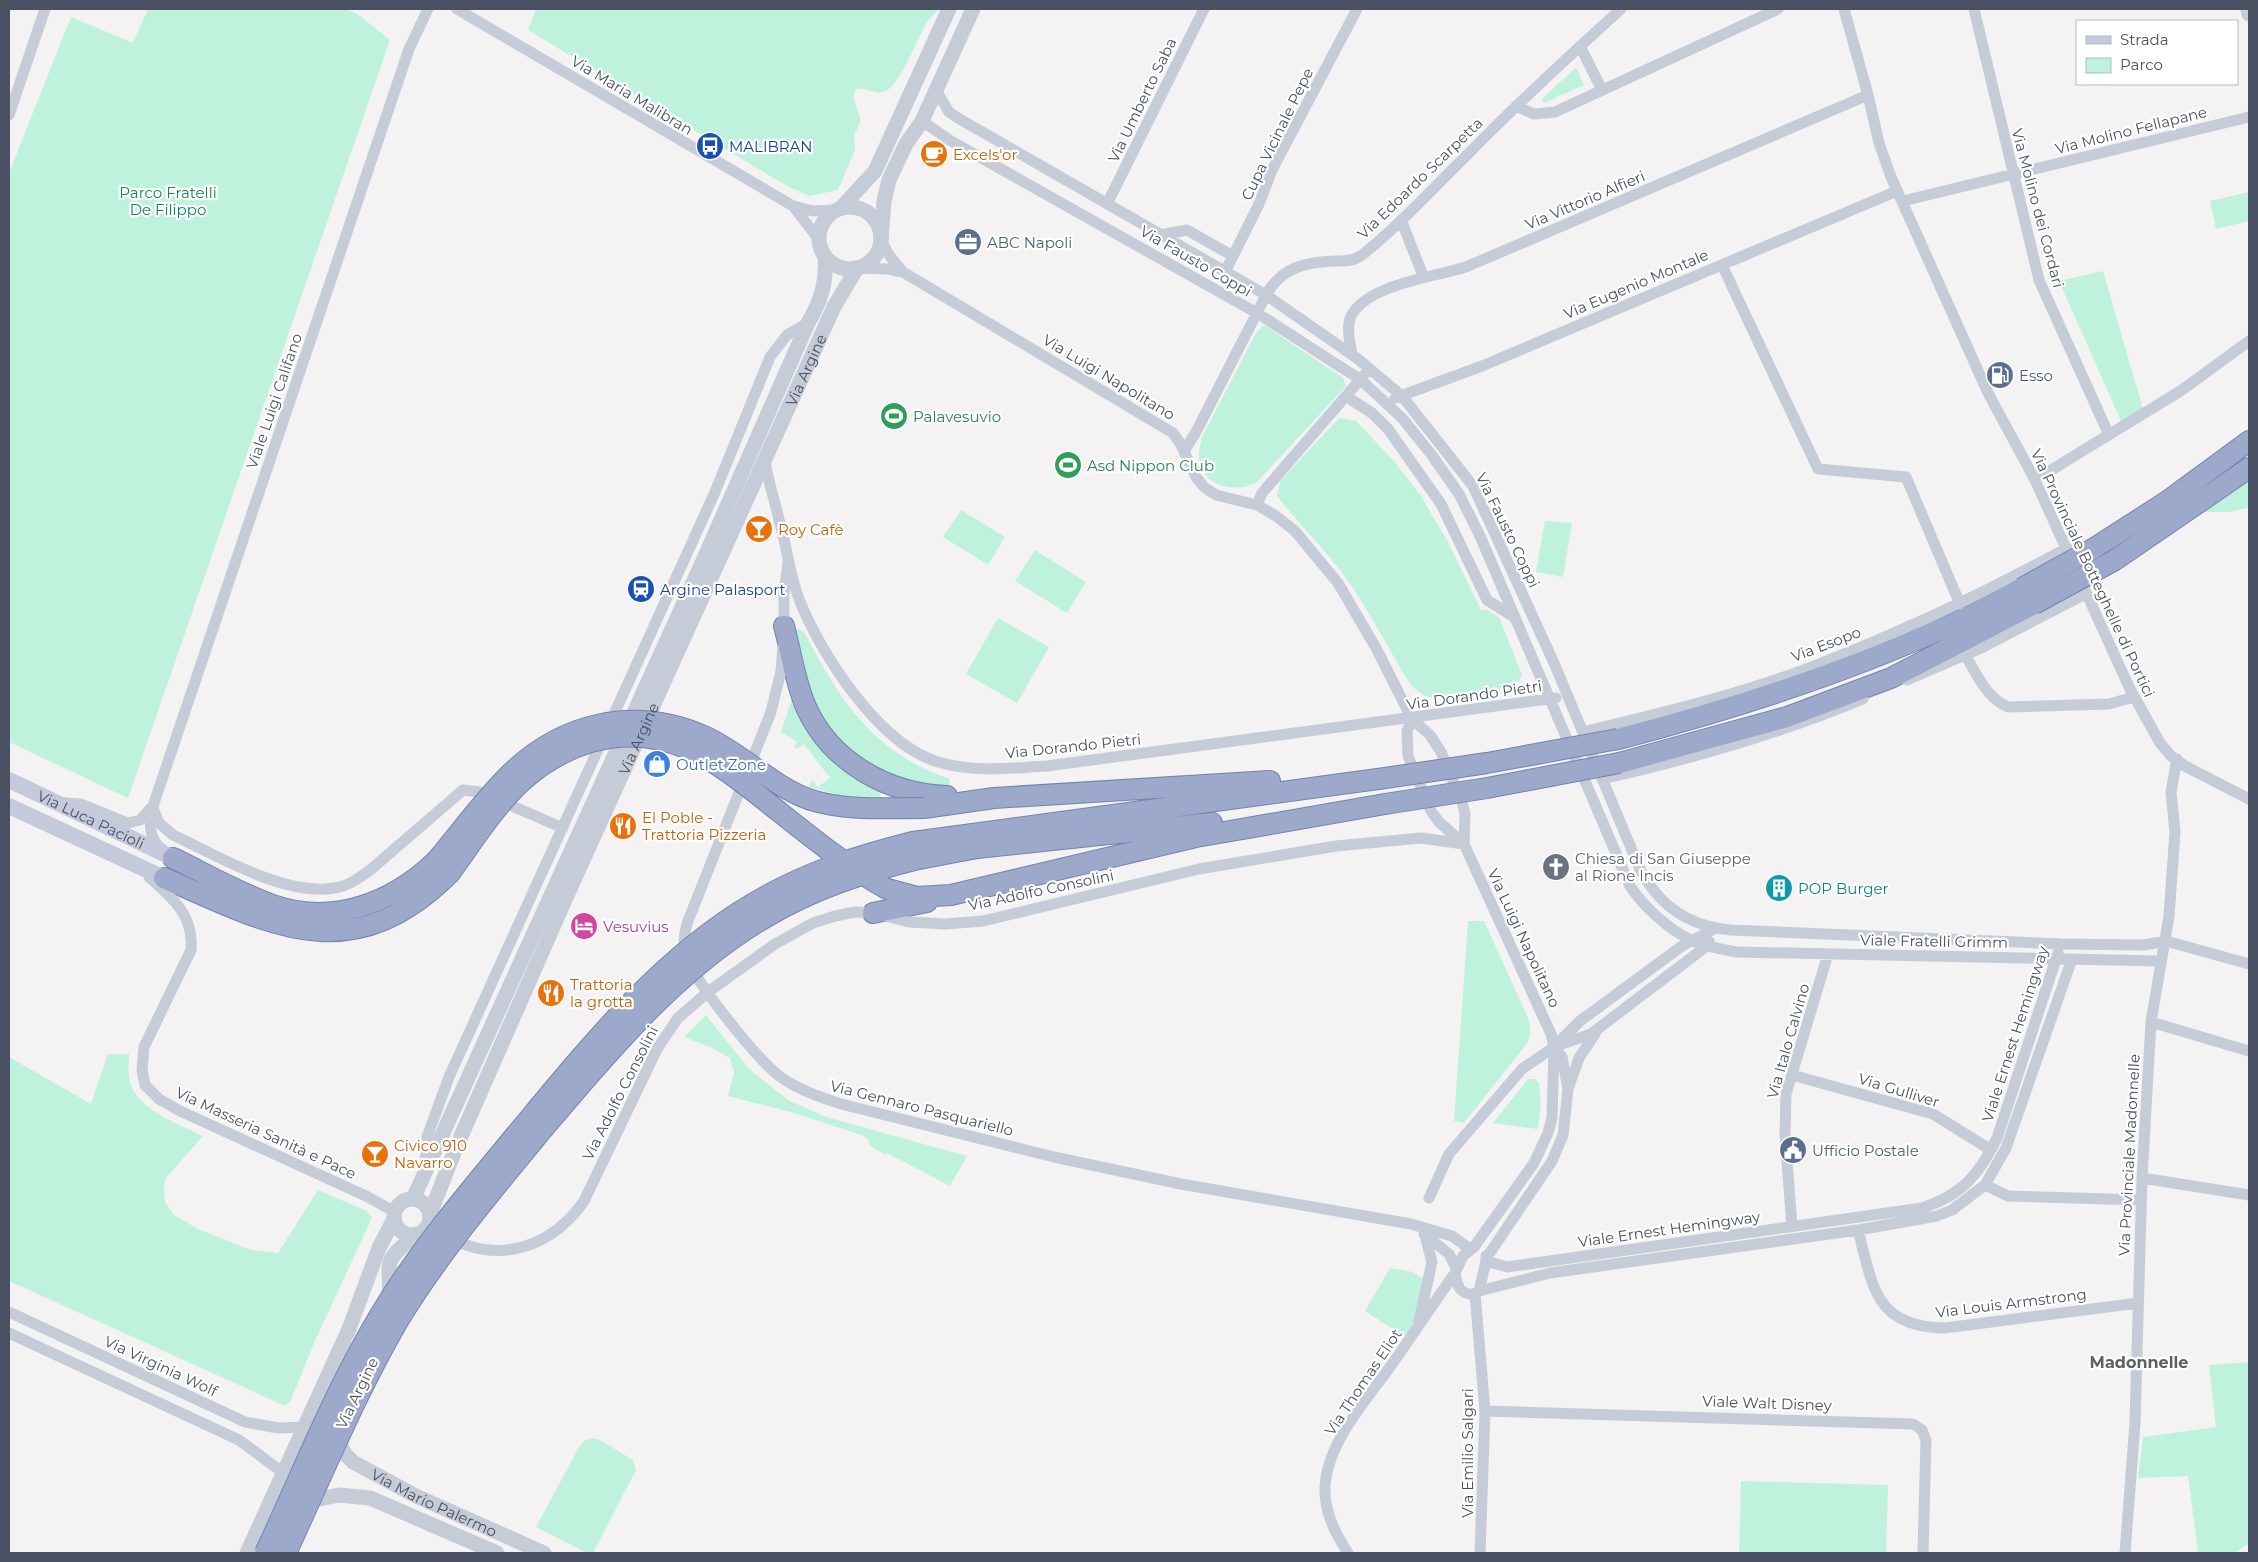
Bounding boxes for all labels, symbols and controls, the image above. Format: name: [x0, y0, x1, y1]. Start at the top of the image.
legend: [2076, 20, 2238, 85]
text: Strada: [2120, 30, 2169, 49]
street label: Via Umberto Saba: [1104, 34, 1180, 166]
street label: Via Maria Malibran: [568, 51, 696, 139]
text: Parco: [2120, 55, 2163, 74]
street label: Cupa Vicinale Pepe: [1237, 65, 1317, 203]
street label: Via Molino Fellapane: [2053, 102, 2209, 158]
street label: Via Edoardo Scarpetta: [1353, 113, 1487, 243]
street label: Via Molino dei Cordari: [2008, 126, 2068, 290]
bus stop icon: MALIBRAN: [695, 131, 725, 161]
place label: MALIBRAN: [729, 137, 813, 156]
cafe icon: Excels'or: [919, 139, 949, 169]
place label: Excels'or: [953, 145, 1018, 164]
street label: Via Vittorio Alfieri: [1522, 166, 1648, 234]
park label: Parco Fratelli De Filippo: [119, 183, 217, 219]
street label: Via Fausto Coppi: [1137, 221, 1255, 301]
office icon: ABC Napoli: [953, 227, 983, 257]
place label: ABC Napoli: [987, 233, 1072, 252]
street label: Via Eugenio Montale: [1561, 245, 1711, 323]
street label: Via Luigi Napolitano: [1039, 330, 1179, 424]
street label: Viale Luigi Califano: [242, 331, 306, 471]
street label: Via Argine: [781, 331, 830, 409]
fuel station icon: Esso: [1985, 360, 2015, 390]
place label: Esso: [2019, 366, 2053, 385]
sports icon: Palavesuvio: [879, 401, 909, 431]
place label: Palavesuvio: [913, 407, 1001, 426]
street label: Via Provinciale Botteghelle di Portici: [2027, 446, 2159, 700]
sports icon: Asd Nippon Club: [1053, 450, 1083, 480]
place label: Asd Nippon Club: [1087, 456, 1214, 475]
street label: Via Fausto Coppi: [1472, 469, 1544, 591]
bar icon: Roy Cafè: [744, 514, 774, 544]
place label: Roy Cafè: [778, 520, 843, 539]
station icon: Argine Palasport: [626, 574, 656, 604]
place label: Argine Palasport: [660, 580, 786, 599]
street label: Via Esopo: [1788, 622, 1864, 666]
street label: Via Dorando Pietri: [1405, 676, 1543, 714]
street label: Via Argine: [614, 700, 663, 778]
street label: Via Dorando Pietri: [1004, 729, 1142, 763]
shop icon: Outlet Zone: [642, 749, 672, 779]
place label: Outlet Zone: [676, 755, 766, 774]
street label: Via Luca Pacioli: [35, 786, 148, 853]
place label: El Poble - Trattoria Pizzeria: [642, 808, 766, 844]
restaurant icon: El Poble - Trattoria Pizzeria: [608, 811, 638, 841]
place label: Chiesa di San Giuseppe al Rione Incis: [1575, 849, 1751, 885]
church icon: Chiesa di San Giuseppe al Rione Incis: [1541, 852, 1571, 882]
street label: Via Adolfo Consolini: [966, 865, 1116, 915]
street label: Via Luigi Napolitano: [1484, 866, 1564, 1010]
building icon: POP Burger: [1764, 873, 1794, 903]
place label: POP Burger: [1798, 879, 1889, 898]
hotel icon: Vesuvius: [569, 911, 599, 941]
place label: Vesuvius: [603, 917, 669, 936]
street label: Viale Fratelli Grimm: [1860, 930, 2008, 952]
street label: Viale Ernest Hemingway: [1978, 943, 2053, 1124]
place label: Trattoria la grotta: [570, 975, 633, 1011]
restaurant icon: Trattoria la grotta: [536, 978, 566, 1008]
street label: Via Italo Calvino: [1763, 981, 1813, 1101]
street label: Via Adolfo Consolini: [578, 1023, 662, 1163]
street label: Via Provinciale Madonnelle: [2114, 1054, 2144, 1256]
street label: Via Gulliver: [1856, 1069, 1942, 1111]
street label: Via Gennaro Pasquariello: [828, 1076, 1016, 1140]
street label: Via Masseria Sanità e Pace: [173, 1083, 359, 1183]
public building icon: Ufficio Postale: [1778, 1135, 1808, 1165]
place label: Civico 910 Navarro: [394, 1136, 467, 1172]
bar icon: Civico 910 Navarro: [360, 1139, 390, 1169]
place label: Ufficio Postale: [1812, 1141, 1919, 1160]
street label: Viale Ernest Hemingway: [1577, 1207, 1762, 1251]
street label: Via Louis Armstrong: [1934, 1284, 2088, 1322]
street label: Via Thomas Eliot: [1320, 1325, 1406, 1439]
street label: Via Virginia Wolf: [101, 1331, 221, 1401]
district label: Madonnelle: [2090, 1353, 2188, 1372]
street label: Via Argine: [332, 1354, 382, 1432]
street label: Via Emilio Salgari: [1458, 1388, 1477, 1518]
street label: Viale Walt Disney: [1702, 1391, 1833, 1415]
street label: Via Mario Palermo: [368, 1464, 500, 1540]

